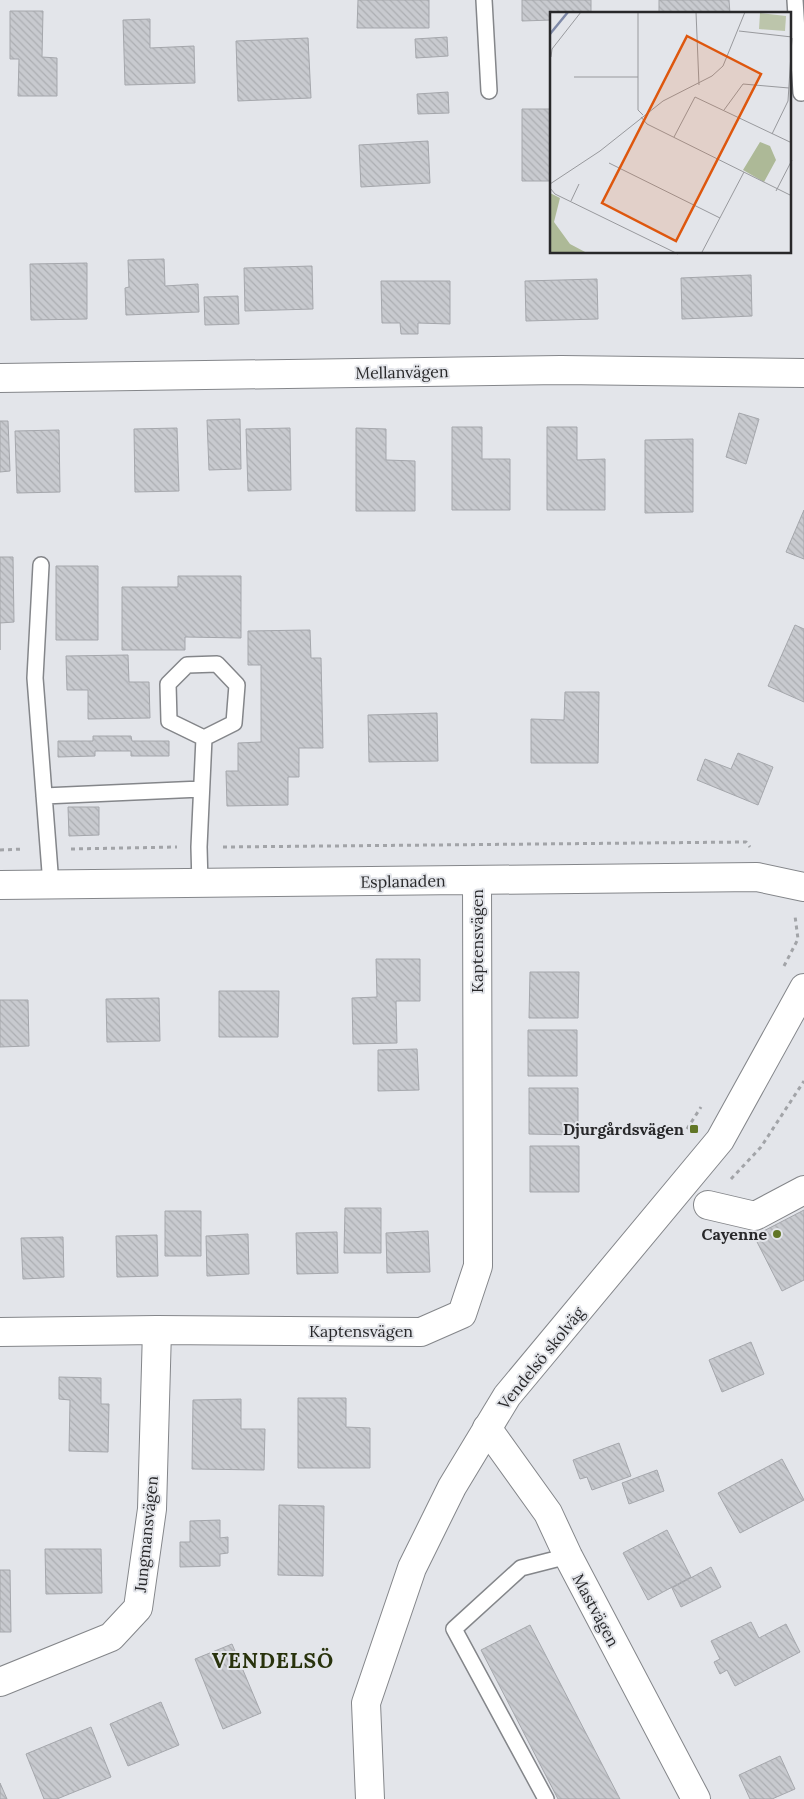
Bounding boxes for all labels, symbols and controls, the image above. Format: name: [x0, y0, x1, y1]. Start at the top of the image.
inset map: [550, 12, 792, 254]
street label: Mellanvägen: [355, 361, 449, 383]
street label: Esplanaden: [360, 870, 446, 892]
street label: Kaptensvägen: [467, 889, 487, 993]
place label: Djurgårdsvägen: [563, 1119, 684, 1139]
marker: Djurgårdsvägen: [688, 1123, 700, 1135]
place label: Cayenne: [702, 1224, 767, 1244]
marker: Cayenne: [771, 1228, 783, 1240]
street label: Vendelsö skolväg: [493, 1302, 589, 1414]
street label: Kaptensvägen: [309, 1321, 413, 1341]
street label: Jungmansvägen: [130, 1474, 162, 1594]
street label: Mastvägen: [568, 1570, 624, 1650]
district label: VENDELSÖ: [212, 1647, 334, 1674]

